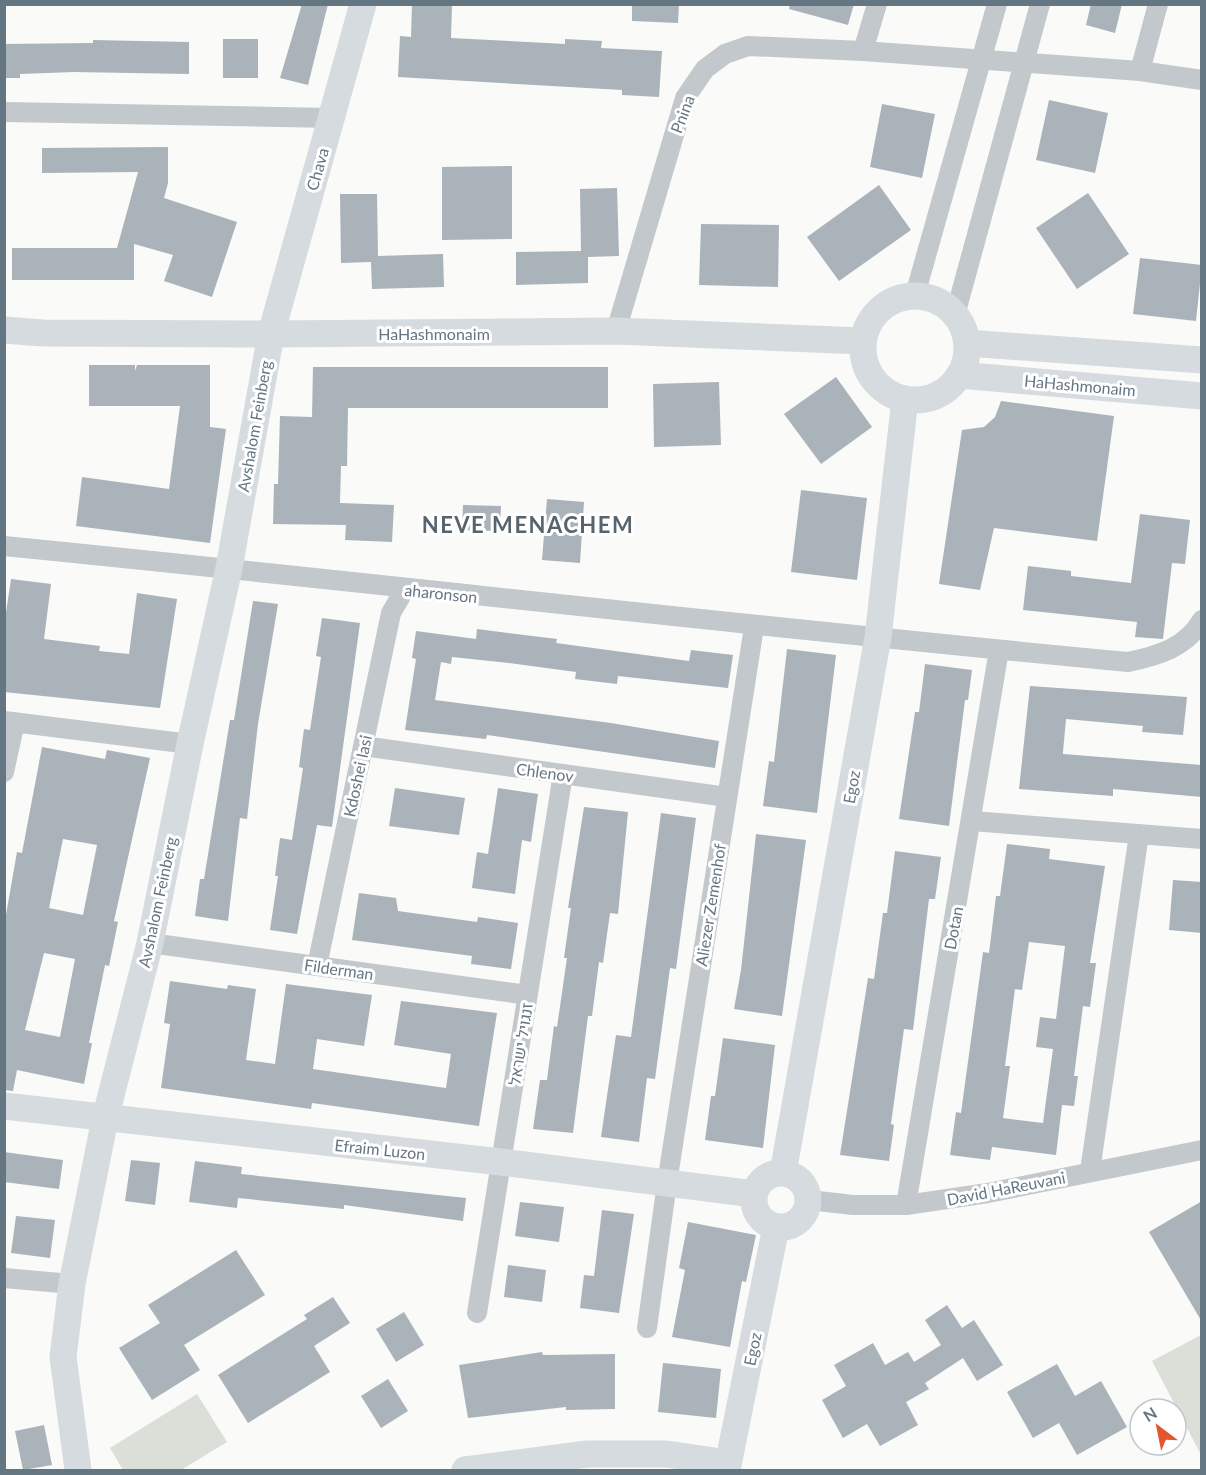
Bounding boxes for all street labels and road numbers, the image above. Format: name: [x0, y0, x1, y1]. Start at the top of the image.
street label: Pnina: [666, 92, 698, 136]
street label: Chava: [302, 146, 332, 192]
street label: HaHashmonaim: [378, 324, 490, 343]
street label: Avshalom Feinberg: [233, 359, 275, 493]
street label: HaHashmonaim: [1024, 371, 1136, 399]
street label: aharonson: [404, 580, 478, 606]
street label: Kdoshei Iasi: [339, 733, 375, 819]
street label: Chlenov: [515, 759, 576, 786]
street label: Egoz: [839, 769, 863, 805]
street label: Avshalom Feinberg: [134, 835, 180, 969]
street label: Aliezer Zemenhof: [691, 842, 729, 968]
street label: Dotan: [940, 905, 966, 951]
street label: Filderman: [303, 955, 375, 983]
street label: זנגויל ישראל: [504, 1001, 536, 1087]
street label: Efraim Luzon: [334, 1135, 426, 1163]
street label: David HaReuvani: [945, 1167, 1067, 1209]
street label: Egoz: [739, 1331, 765, 1367]

